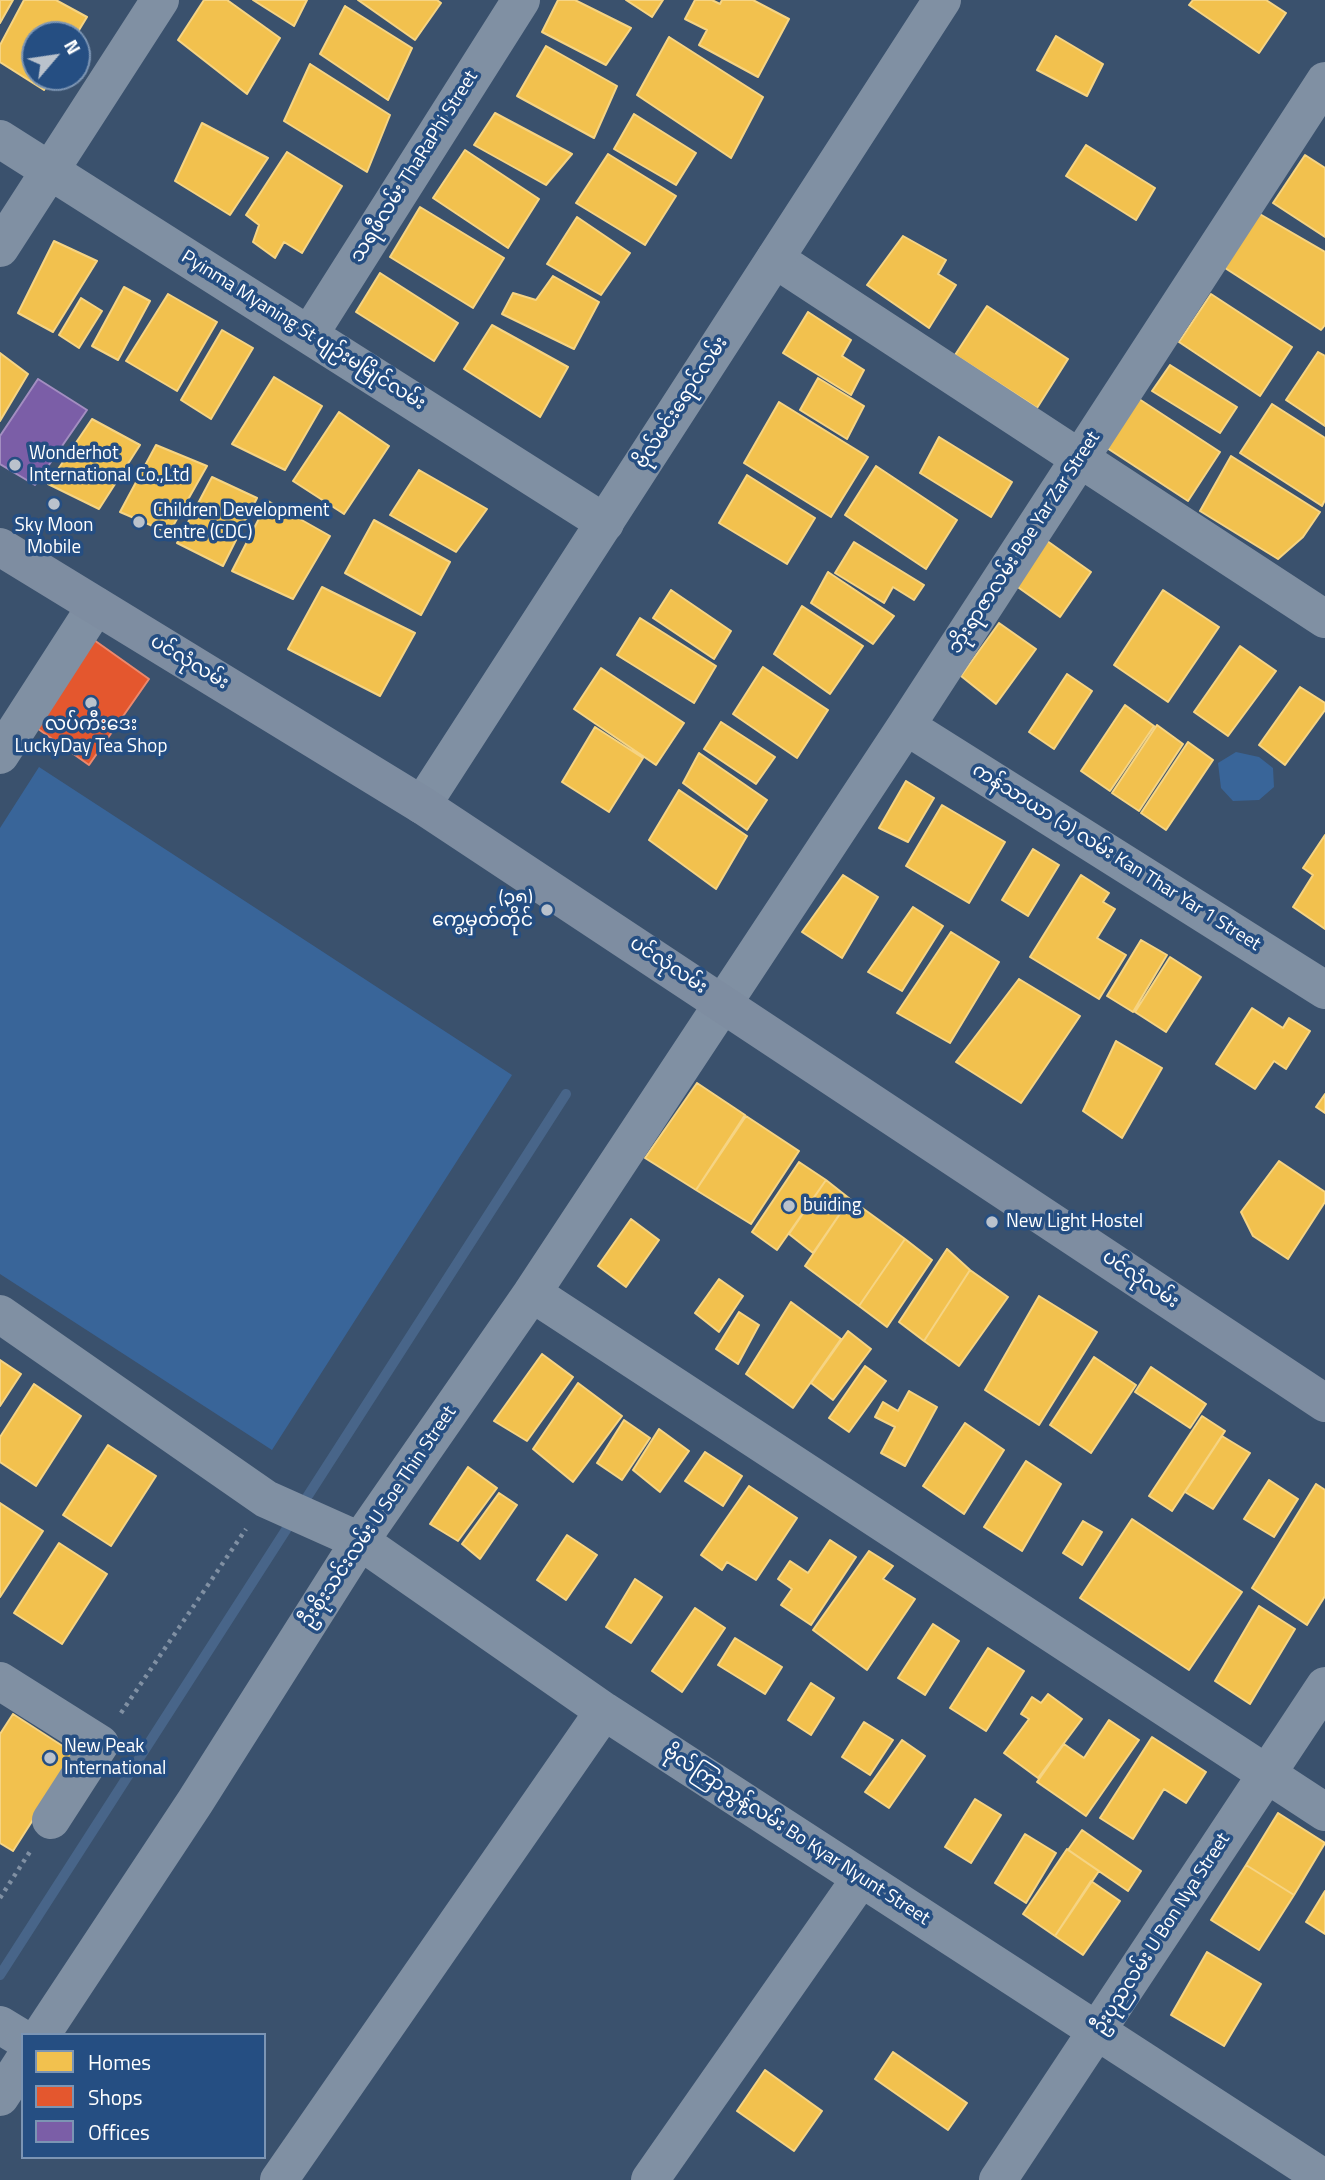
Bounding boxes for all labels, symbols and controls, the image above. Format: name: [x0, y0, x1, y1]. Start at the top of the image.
north arrow: [21, 21, 91, 91]
text: N: [57, 34, 89, 59]
street label: သရဖီလမ်း ThaRaPhi Street: [346, 67, 484, 267]
street label: Pyinma Myaning St ပျဉ်းမမြိုင်လမ်း: [177, 246, 429, 416]
street label: ဗိုလ်မင်းရောင်လမ်း: [631, 333, 733, 473]
street label: ဘိုးရာဇာလမ်း Boe Yar Zar Street: [944, 428, 1106, 658]
place label: Wonderhot International Co.,Ltd: [29, 443, 190, 487]
marker: Wonderhot International Co.,Ltd: [7, 457, 23, 473]
marker: Sky Moon Mobile: [46, 496, 62, 512]
place label: Children Development Centre (CDC): [153, 500, 329, 544]
marker: Children Development Centre (CDC): [131, 514, 147, 530]
place label: Sky Moon Mobile: [15, 515, 93, 559]
street label: ပင်လုံလမ်း: [146, 631, 232, 695]
marker: လပ်ကီးဒေး LuckyDay Tea Shop: [83, 695, 99, 711]
place label: လပ်ကီးဒေး LuckyDay Tea Shop: [15, 714, 167, 758]
street label: ကန်သာယာ (၁) လမ်း Kan Thar Yar 1 Street: [968, 759, 1264, 957]
place label: (၃၅) ကွေ့မှတ်တိုင်: [432, 888, 533, 932]
marker: (၃၅) ကွေ့မှတ်တိုင်: [539, 902, 555, 918]
street label: ပင်လုံလမ်း: [625, 933, 711, 999]
place label: buiding: [803, 1195, 861, 1217]
marker: buiding: [781, 1198, 797, 1214]
place label: New Light Hostel: [1006, 1211, 1143, 1233]
marker: New Light Hostel: [984, 1214, 1000, 1230]
street label: ပင်လုံလမ်း: [1097, 1246, 1183, 1314]
street label: ဦးစိုးသင်းလမ်း U Soe Thin Street: [296, 1402, 462, 1632]
place label: New Peak International: [64, 1736, 166, 1780]
street label: ဗိုလ်ကြာညွန့်လမ်း Bo Kyar Nyunt Street: [658, 1741, 934, 1931]
marker: New Peak International: [42, 1750, 58, 1766]
street label: ဦးပုညလမ်း U Bon Nya Street: [1088, 1829, 1236, 2039]
legend: [21, 2033, 266, 2159]
text: Homes: [88, 2046, 151, 2078]
text: Shops: [88, 2081, 143, 2113]
text: Offices: [88, 2116, 150, 2148]

